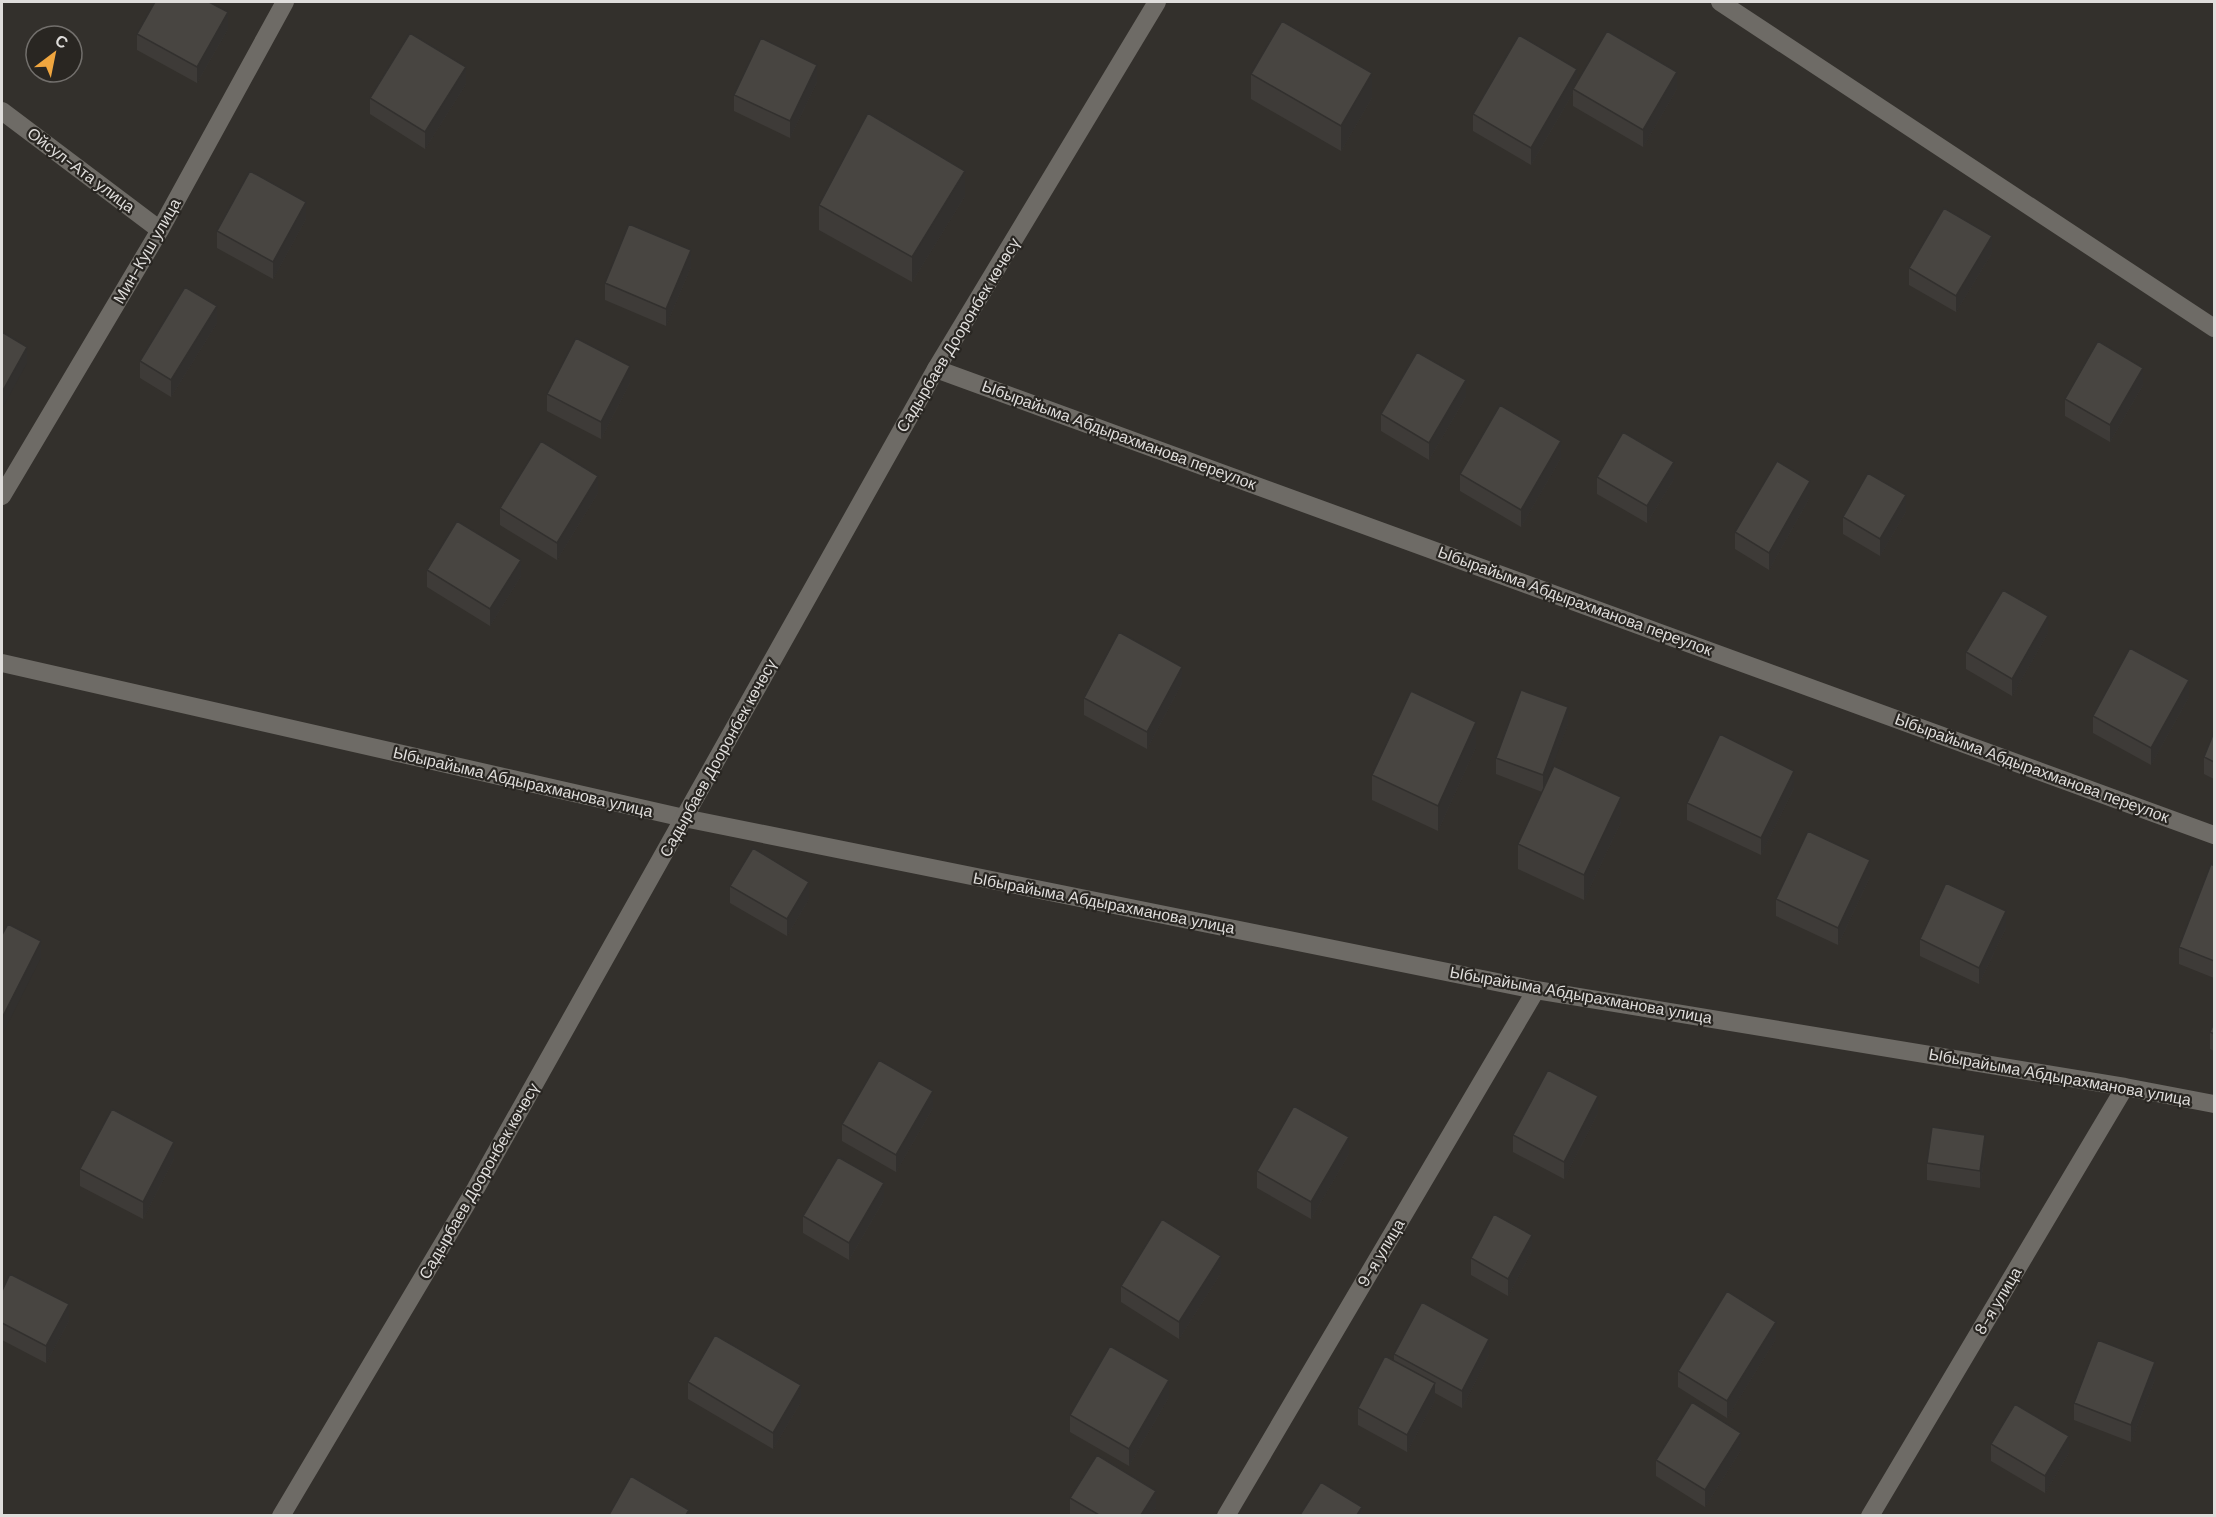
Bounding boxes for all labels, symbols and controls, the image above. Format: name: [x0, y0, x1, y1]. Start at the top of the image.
north arrow: [24, 24, 84, 84]
text: С: [51, 30, 73, 54]
street label: Ойсул-Ата улица: [23, 123, 139, 217]
street label: Мин-Куш улица: [108, 195, 186, 307]
street label: Садырбаев Дооронбек көчөсү: [891, 234, 1025, 436]
street label: Ыбырайыма Абдырахманова переулок: [979, 375, 1260, 495]
street label: Ыбырайыма Абдырахманова переулок: [1435, 541, 1716, 661]
street label: Садырбаев Дооронбек көчөсү: [655, 655, 781, 861]
street label: Ыбырайыма Абдырахманова переулок: [1892, 708, 2173, 828]
street label: Ыбырайыма Абдырахманова улица: [391, 742, 655, 822]
street label: Ыбырайыма Абдырахманова улица: [971, 867, 1237, 939]
street label: Ыбырайыма Абдырахманова улица: [1448, 962, 1714, 1028]
street label: Ыбырайыма Абдырахманова улица: [1927, 1044, 2193, 1110]
street label: Садырбаев Дооронбек көчөсү: [414, 1079, 544, 1283]
street label: 9-я улица: [1353, 1215, 1410, 1291]
street label: 8-я улица: [1970, 1263, 2026, 1339]

